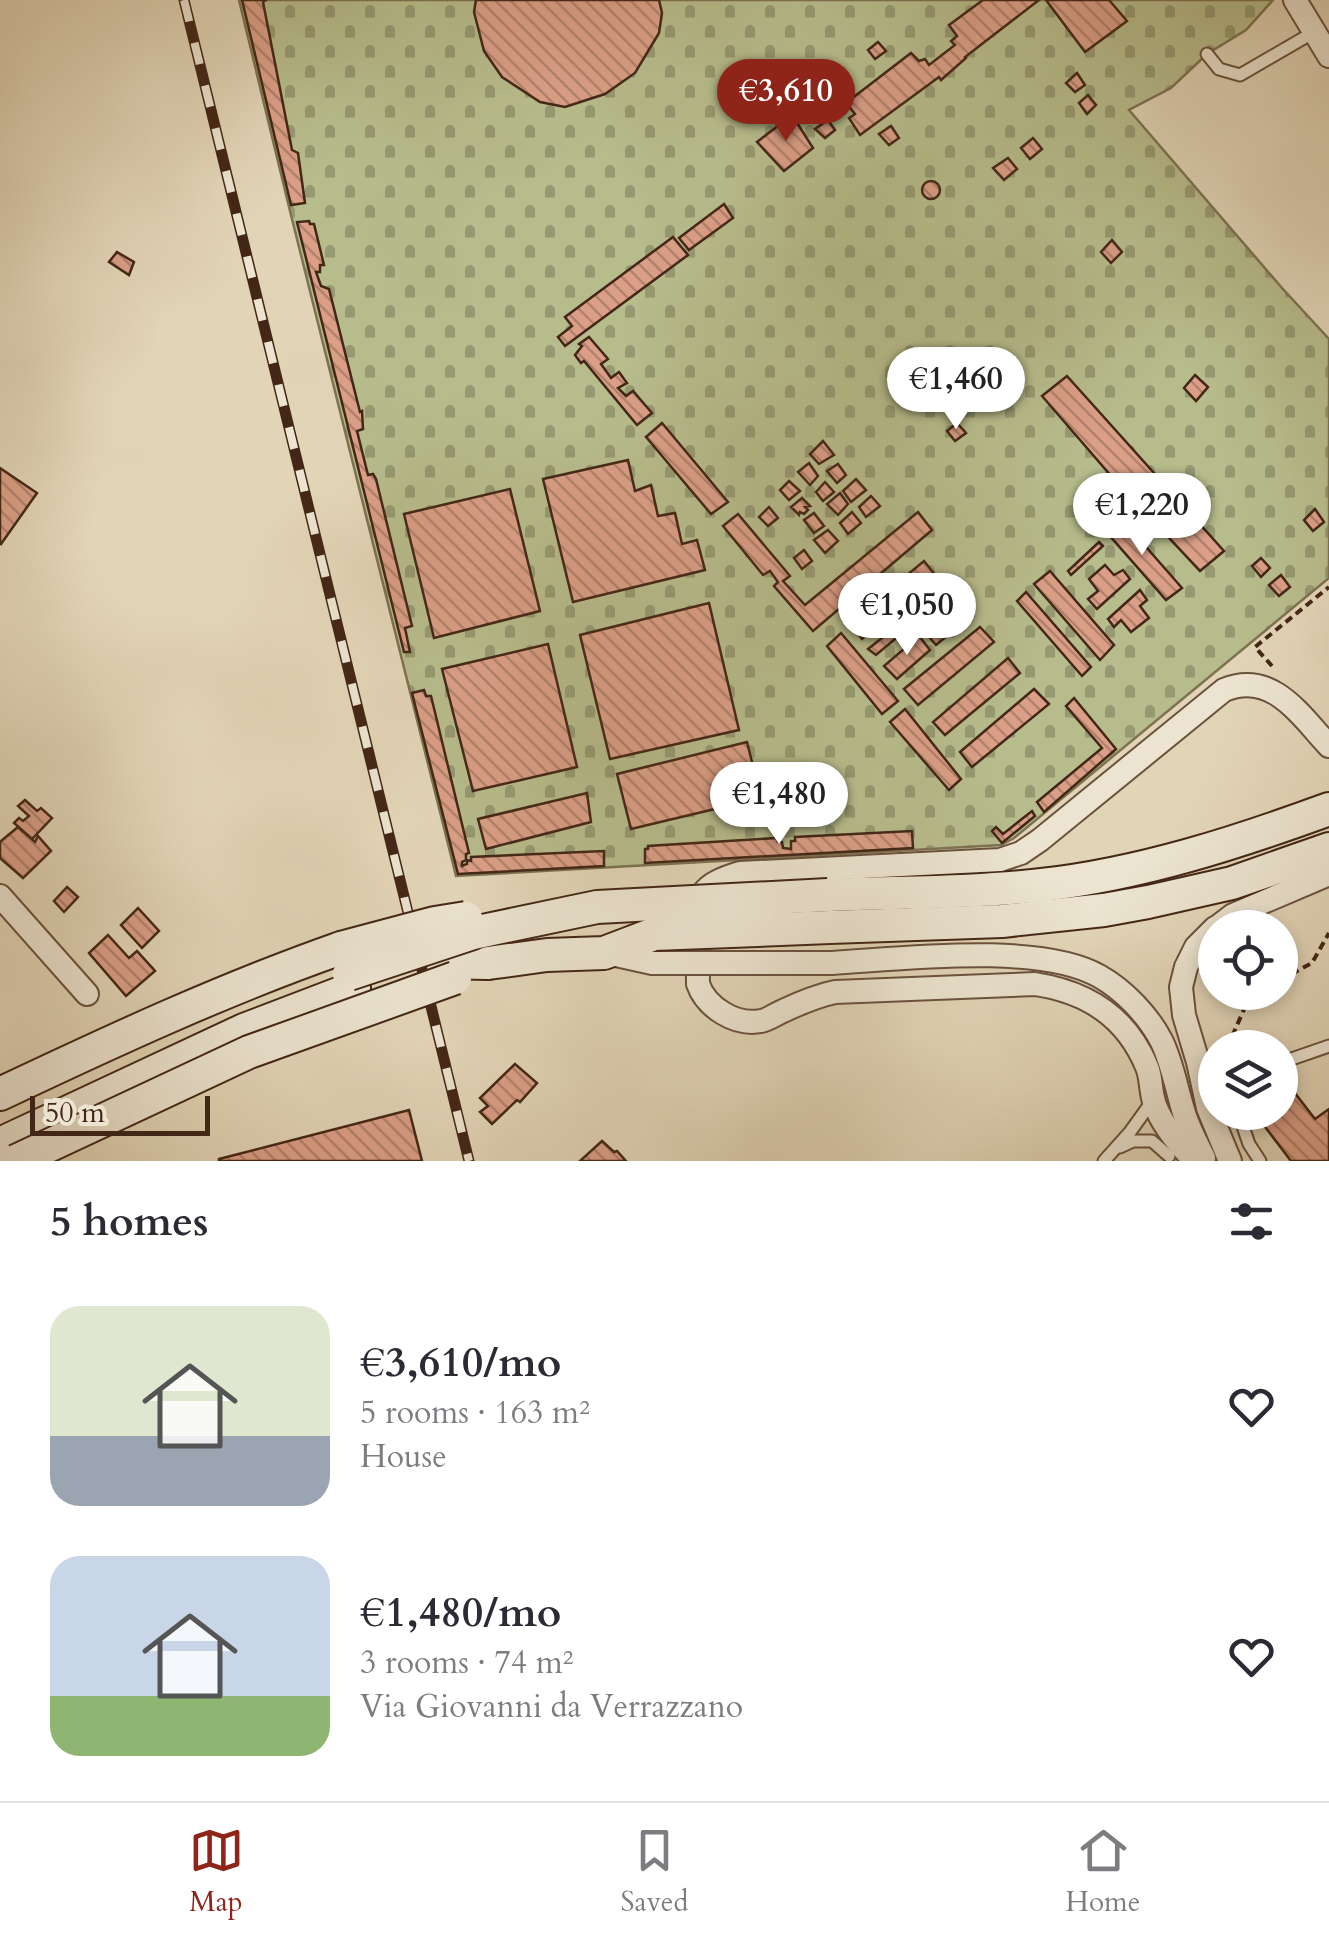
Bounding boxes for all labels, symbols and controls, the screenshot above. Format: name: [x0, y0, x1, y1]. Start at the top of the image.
pin: €3,610: [705, 59, 867, 144]
text: €3,610: [739, 69, 833, 113]
pin: €1,460: [875, 347, 1037, 432]
text: €1,460: [909, 357, 1003, 401]
pin: €1,220: [1061, 473, 1223, 558]
text: €1,220: [1095, 483, 1189, 527]
pin: €1,050: [826, 573, 988, 658]
text: €1,050: [860, 583, 954, 627]
pin: €1,480: [698, 762, 860, 847]
text: €1,480: [732, 772, 826, 816]
map controls: [1198, 910, 1298, 1130]
button: locate: [1198, 910, 1298, 1010]
button: layers: [1198, 1030, 1298, 1130]
scale bar: [30, 1091, 210, 1136]
text: 50 m: [45, 1094, 105, 1132]
text: 5 homes: [50, 1193, 208, 1250]
icon: filters: [1224, 1194, 1279, 1249]
text: €3,610/mo: [360, 1334, 561, 1391]
icon: home: [130, 1346, 250, 1466]
icon: heart: [1224, 1379, 1279, 1434]
text: 5 rooms · 163 m²: [360, 1391, 590, 1435]
text: House: [360, 1435, 447, 1479]
text: €1,480/mo: [360, 1584, 561, 1641]
icon: home: [130, 1596, 250, 1716]
icon: heart: [1224, 1629, 1279, 1684]
text: 3 rooms · 74 m²: [360, 1641, 573, 1685]
text: Via Giovanni da Verrazzano: [360, 1685, 743, 1729]
tab: Map: [189, 1823, 244, 1921]
tab: Saved: [621, 1823, 688, 1921]
tab: Home: [1066, 1823, 1140, 1921]

